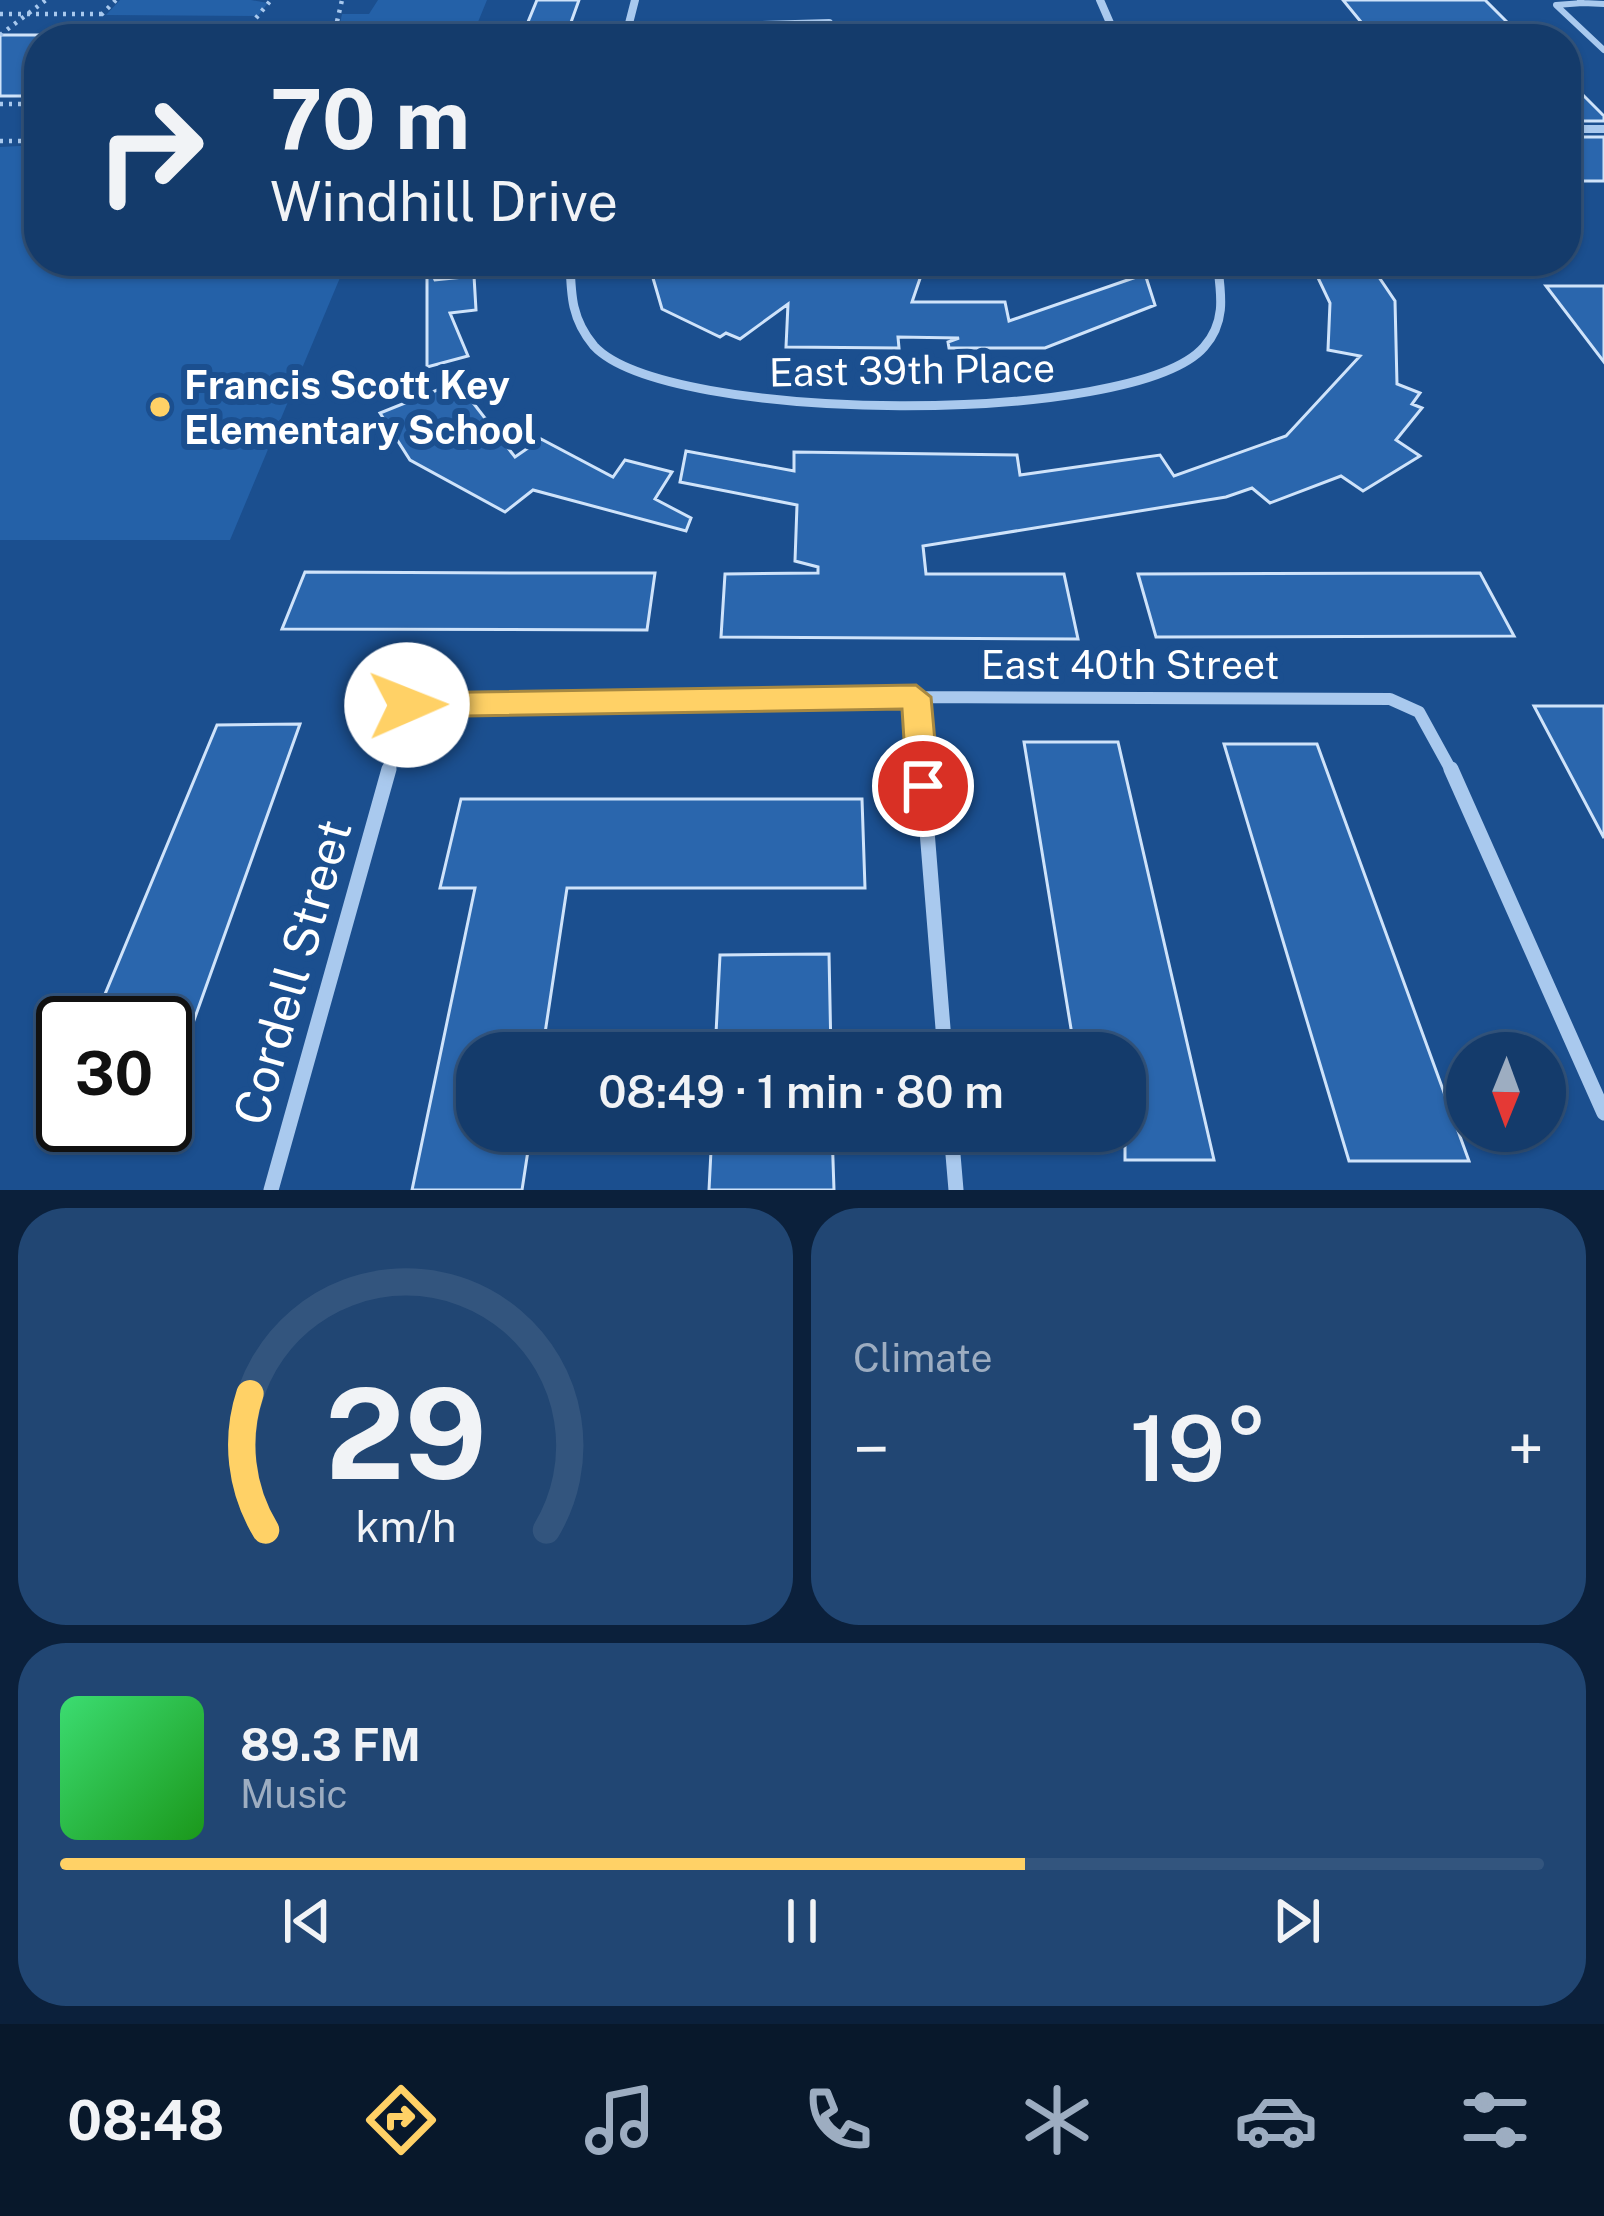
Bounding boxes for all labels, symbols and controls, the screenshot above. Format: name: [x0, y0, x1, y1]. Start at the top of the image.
text: 70 m: [270, 69, 470, 168]
icon: right: [72, 72, 228, 228]
text: Windhill Drive: [270, 170, 618, 233]
street label: East 39th Place: [769, 345, 1055, 395]
place label: Francis Scott Key Elementary School: [184, 362, 537, 453]
marker: Francis Scott Key Elementary School: [147, 394, 173, 420]
position arrow: [344, 642, 470, 768]
street label: East 40th Street: [981, 642, 1279, 688]
pin: [872, 735, 974, 837]
icon: arrive: [890, 753, 956, 819]
street label: Cordell Street: [221, 813, 363, 1131]
speed limit sign: 30: [36, 996, 192, 1152]
north arrow: [1446, 1032, 1566, 1152]
map controls: [1446, 1032, 1566, 1152]
text: 08:49 · 1 min · 80 m: [598, 1065, 1004, 1118]
text: Climate: [853, 1335, 993, 1381]
text: 29: [325, 1360, 486, 1507]
text: 19°: [1130, 1395, 1267, 1501]
text: −: [853, 1410, 890, 1488]
text: +: [1507, 1410, 1544, 1488]
text: km/h: [355, 1500, 456, 1551]
text: 89.3 FM: [240, 1718, 421, 1771]
text: Music: [240, 1771, 348, 1817]
icon: previous: [274, 1888, 340, 1954]
icon: pause: [769, 1888, 835, 1954]
icon: next: [1264, 1888, 1330, 1954]
icon: directions: [359, 2078, 443, 2162]
icon: music: [578, 2078, 662, 2162]
icon: phone: [796, 2078, 880, 2162]
icon: climate: [1015, 2078, 1099, 2162]
icon: car: [1234, 2078, 1318, 2162]
icon: filters: [1453, 2078, 1537, 2162]
text: 08:48: [67, 2089, 224, 2152]

